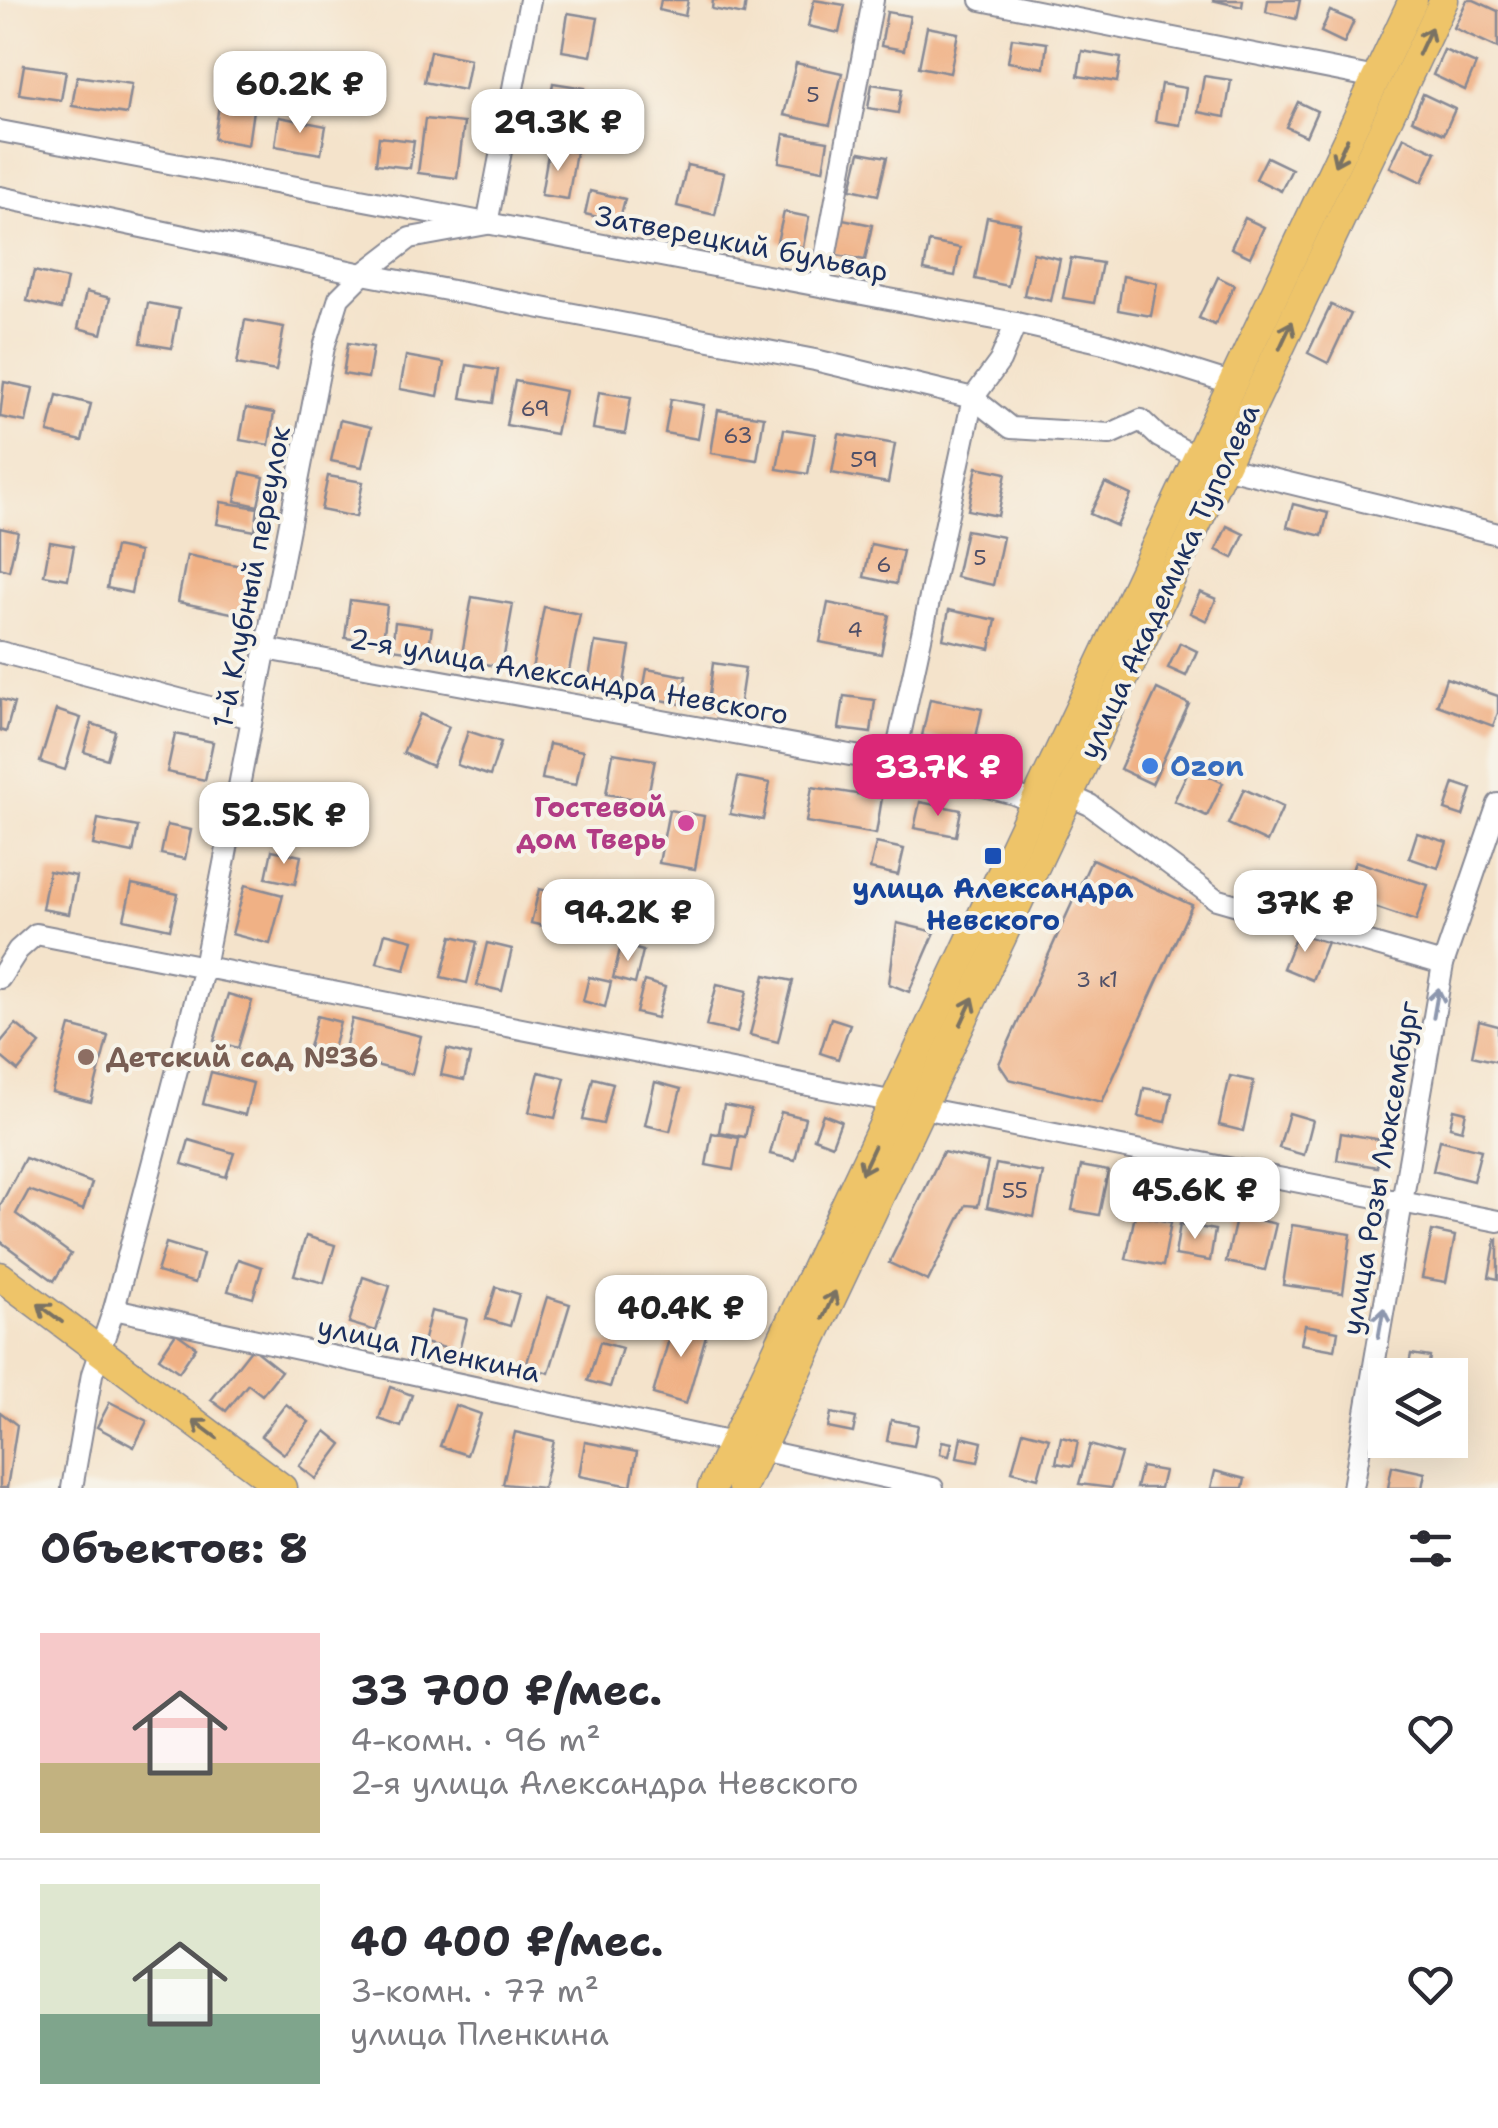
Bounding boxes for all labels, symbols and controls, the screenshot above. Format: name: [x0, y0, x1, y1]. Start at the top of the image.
one-way arrow: [1416, 26, 1435, 56]
pin: 60.2K ₽: [208, 51, 392, 136]
text: 60.2K ₽: [235, 62, 365, 105]
house number: 5: [806, 80, 820, 109]
pin: 29.3K ₽: [466, 89, 650, 174]
text: 29.3K ₽: [493, 100, 623, 143]
one-way arrow: [1331, 136, 1350, 166]
street label: Затверецкий бульвар: [592, 196, 892, 290]
one-way arrow: [1277, 320, 1296, 350]
house number: 69: [520, 394, 550, 423]
street label: улица Академика Туполева: [1070, 397, 1268, 765]
house number: 63: [723, 421, 753, 450]
street label: 1-й Клубный переулок: [203, 423, 299, 731]
house number: 59: [850, 445, 878, 474]
house number: 5: [973, 543, 987, 572]
house number: 6: [876, 550, 892, 579]
house number: 4: [847, 615, 863, 644]
street label: 2-я улица Александра Невского: [347, 619, 791, 733]
pin: 33.7K ₽: [846, 734, 1030, 819]
text: 33.7K ₽: [875, 745, 1001, 788]
place label: Ozon: [1170, 747, 1244, 785]
marker: Ozon: [1139, 755, 1161, 777]
pin: 52.5K ₽: [192, 782, 376, 867]
place label: Гостевой дом Тверь: [516, 788, 666, 858]
text: 52.5K ₽: [221, 793, 347, 836]
marker: Гостевой дом Тверь: [675, 812, 697, 834]
marker: улица Александра Невского: [982, 845, 1004, 867]
place label: улица Александра Невского: [852, 869, 1134, 939]
pin: 37K ₽: [1235, 870, 1375, 955]
pin: 94.2K ₽: [536, 879, 720, 964]
text: 37K ₽: [1256, 881, 1354, 924]
text: 94.2K ₽: [563, 890, 693, 933]
house number: 3 к1: [1076, 965, 1118, 994]
one-way arrow: [1427, 987, 1446, 1019]
one-way arrow: [958, 997, 977, 1027]
street label: улица Розы Люксембург: [1332, 997, 1428, 1338]
place label: Детский сад №36: [106, 1038, 378, 1076]
marker: Детский сад №36: [75, 1046, 97, 1068]
one-way arrow: [858, 1144, 877, 1174]
pin: 45.6K ₽: [1103, 1157, 1287, 1242]
text: 45.6K ₽: [1132, 1168, 1258, 1211]
house number: 55: [1002, 1176, 1028, 1205]
pin: 40.4K ₽: [589, 1275, 773, 1360]
text: 40.4K ₽: [617, 1286, 745, 1329]
one-way arrow: [821, 1290, 839, 1321]
one-way arrow: [37, 1303, 64, 1324]
street label: улица Пленкина: [314, 1307, 544, 1391]
one-way arrow: [1372, 1307, 1391, 1340]
map controls: [1368, 1358, 1468, 1458]
button: layers: [1368, 1358, 1468, 1458]
one-way arrow: [192, 1419, 219, 1440]
text: Объектов: 8: [40, 1520, 308, 1576]
icon: filters: [1403, 1521, 1458, 1576]
text: 33 700 ₽/мес.: [350, 1662, 662, 1718]
icon: home: [120, 1673, 240, 1793]
icon: heart: [1403, 1706, 1458, 1761]
text: 4-комн. · 96 m²: [350, 1718, 601, 1761]
text: 2-я улица Александра Невского: [350, 1761, 859, 1804]
text: 40 400 ₽/мес.: [350, 1913, 664, 1969]
icon: home: [120, 1924, 240, 2044]
icon: heart: [1403, 1957, 1458, 2012]
text: 3-комн. · 77 m²: [350, 1969, 599, 2012]
text: улица Пленкина: [350, 2012, 609, 2055]

